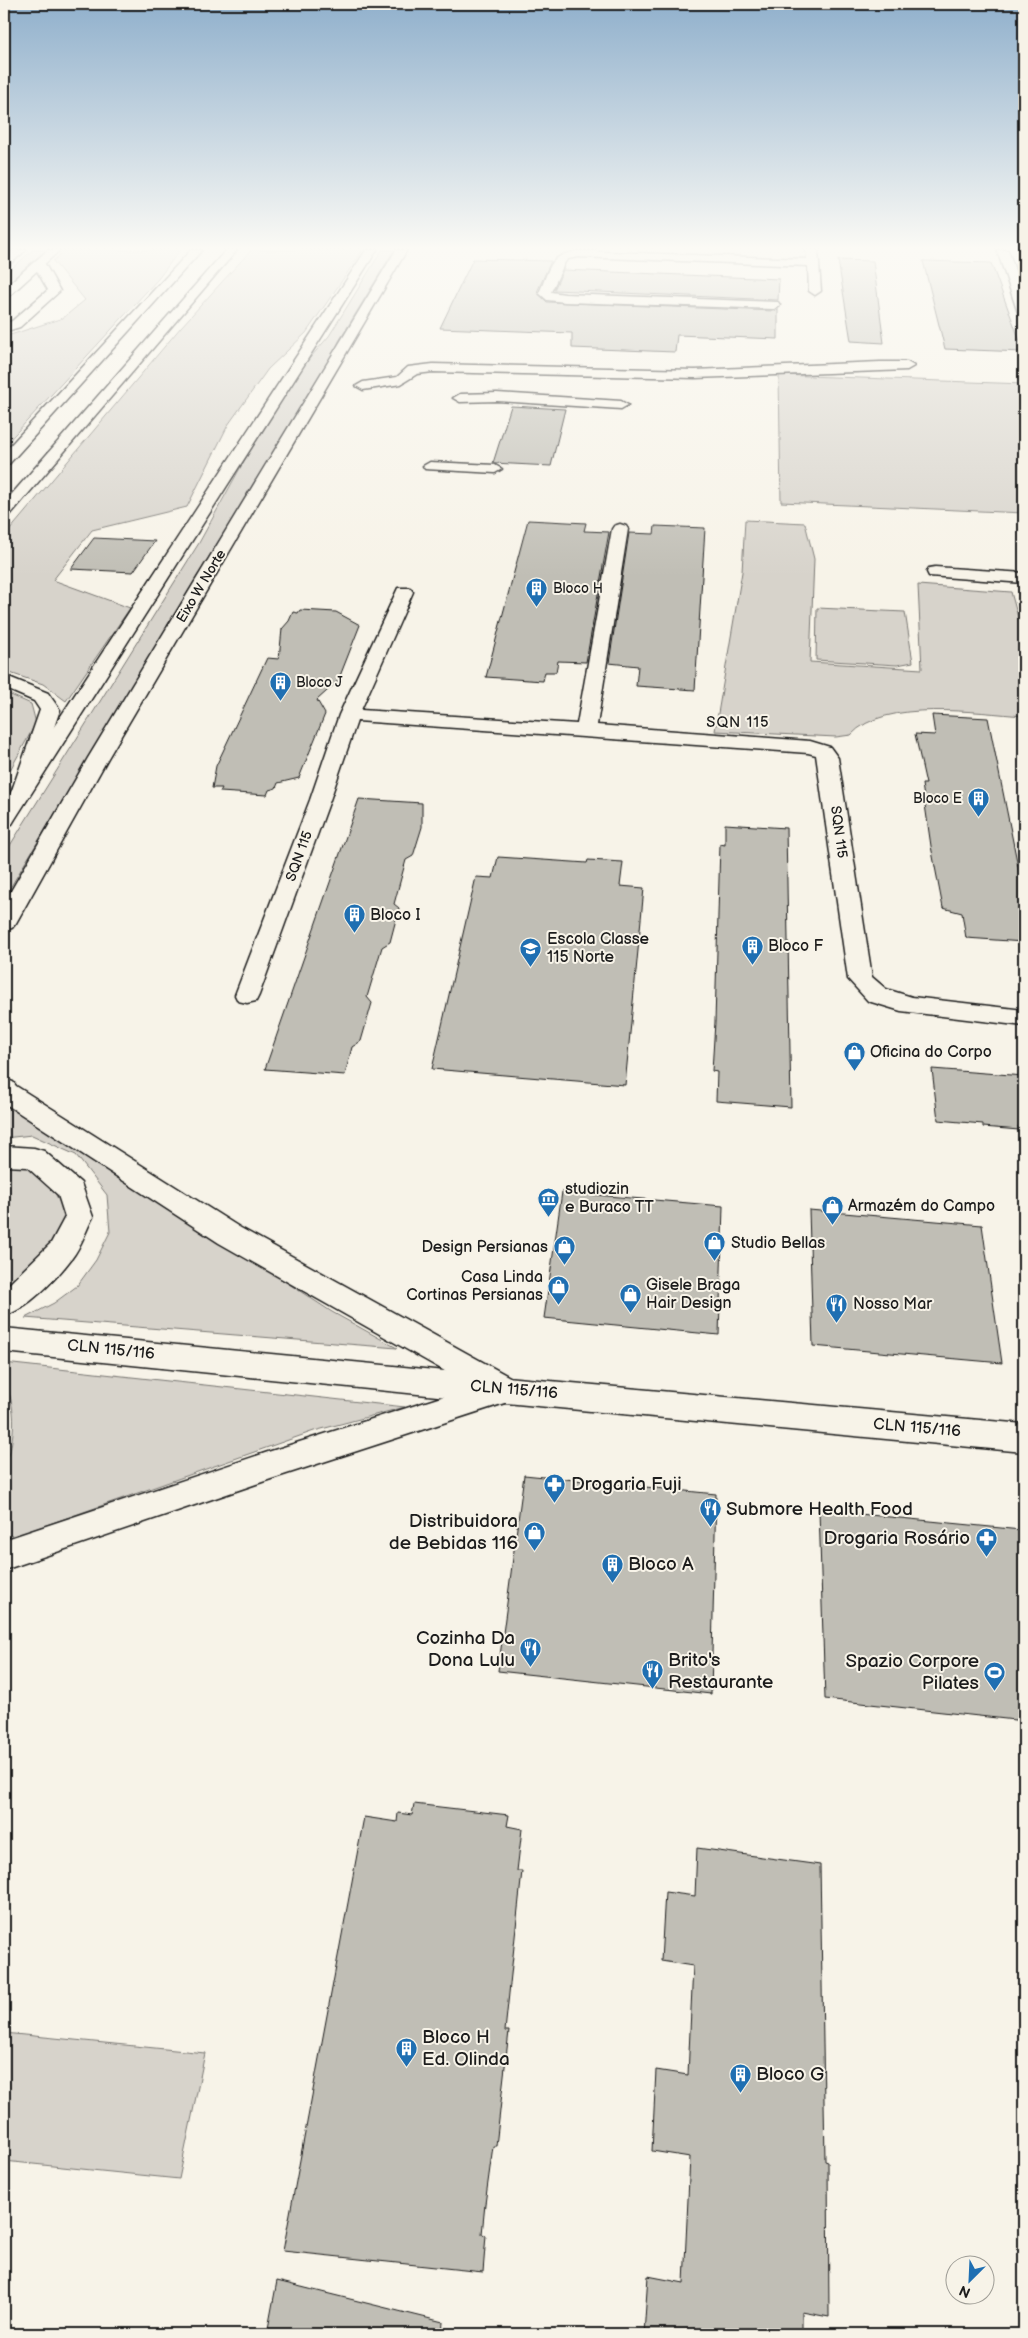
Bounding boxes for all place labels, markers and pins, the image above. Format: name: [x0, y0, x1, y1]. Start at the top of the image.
building icon: Bloco H: [525, 576, 549, 607]
place label: Bloco H: [553, 580, 603, 597]
building icon: Bloco J: [268, 670, 292, 701]
place label: Bloco J: [296, 674, 343, 691]
building icon: Bloco E: [966, 786, 990, 817]
place label: Bloco E: [913, 790, 962, 807]
building icon: Bloco I: [342, 903, 366, 934]
place label: Bloco I: [370, 906, 420, 925]
place label: Escola Classe 115 Norte: [547, 930, 650, 967]
building icon: Bloco F: [740, 934, 764, 965]
school or university icon: Escola Classe 115 Norte: [519, 936, 543, 967]
place label: Bloco F: [768, 937, 823, 956]
shop icon: Oficina do Corpo: [842, 1040, 866, 1071]
place label: Oficina do Corpo: [870, 1043, 992, 1062]
place label: studiozin e Buraco TT: [565, 1180, 654, 1217]
museum icon: studiozin e Buraco TT: [537, 1186, 561, 1217]
shop icon: Armazém do Campo: [820, 1194, 844, 1225]
place label: Armazém do Campo: [848, 1197, 995, 1216]
shop icon: Studio Bellas: [703, 1231, 727, 1262]
place label: Studio Bellas: [731, 1234, 825, 1253]
shop icon: Design Persianas: [552, 1235, 576, 1266]
place label: Design Persianas: [421, 1238, 548, 1257]
place label: Casa Linda Cortinas Persianas: [406, 1268, 543, 1305]
shop icon: Casa Linda Cortinas Persianas: [547, 1274, 571, 1305]
place label: Gisele Braga Hair Design: [646, 1276, 740, 1313]
shop icon: Gisele Braga Hair Design: [618, 1282, 642, 1313]
restaurant icon: Nosso Mar: [825, 1292, 849, 1323]
place label: Nosso Mar: [853, 1295, 932, 1314]
pharmacy icon: Drogaria Fuji: [543, 1472, 567, 1503]
place label: Drogaria Fuji: [571, 1473, 682, 1496]
restaurant icon: Submore Health Food: [698, 1497, 722, 1528]
place label: Submore Health Food: [726, 1498, 913, 1521]
place label: Distribuidora de Bebidas 116: [389, 1510, 518, 1555]
shop icon: Distribuidora de Bebidas 116: [522, 1520, 546, 1551]
pharmacy icon: Drogaria Rosário: [974, 1526, 998, 1557]
place label: Drogaria Rosário: [823, 1527, 970, 1550]
building icon: Bloco A: [600, 1552, 624, 1583]
place label: Bloco A: [628, 1553, 694, 1576]
place label: Cozinha Da Dona Lulu: [416, 1627, 515, 1672]
restaurant icon: Cozinha Da Dona Lulu: [519, 1637, 543, 1668]
place label: Brito's Restaurante: [668, 1649, 773, 1694]
place label: Spazio Corpore Pilates: [846, 1650, 979, 1695]
restaurant icon: Brito's Restaurante: [640, 1659, 664, 1690]
sports icon: Spazio Corpore Pilates: [983, 1660, 1007, 1691]
place label: Bloco H Ed. Olinda: [422, 2026, 510, 2071]
building icon: Bloco H Ed. Olinda: [394, 2036, 418, 2067]
building icon: Bloco G: [728, 2062, 752, 2093]
place label: Bloco G: [756, 2063, 824, 2086]

